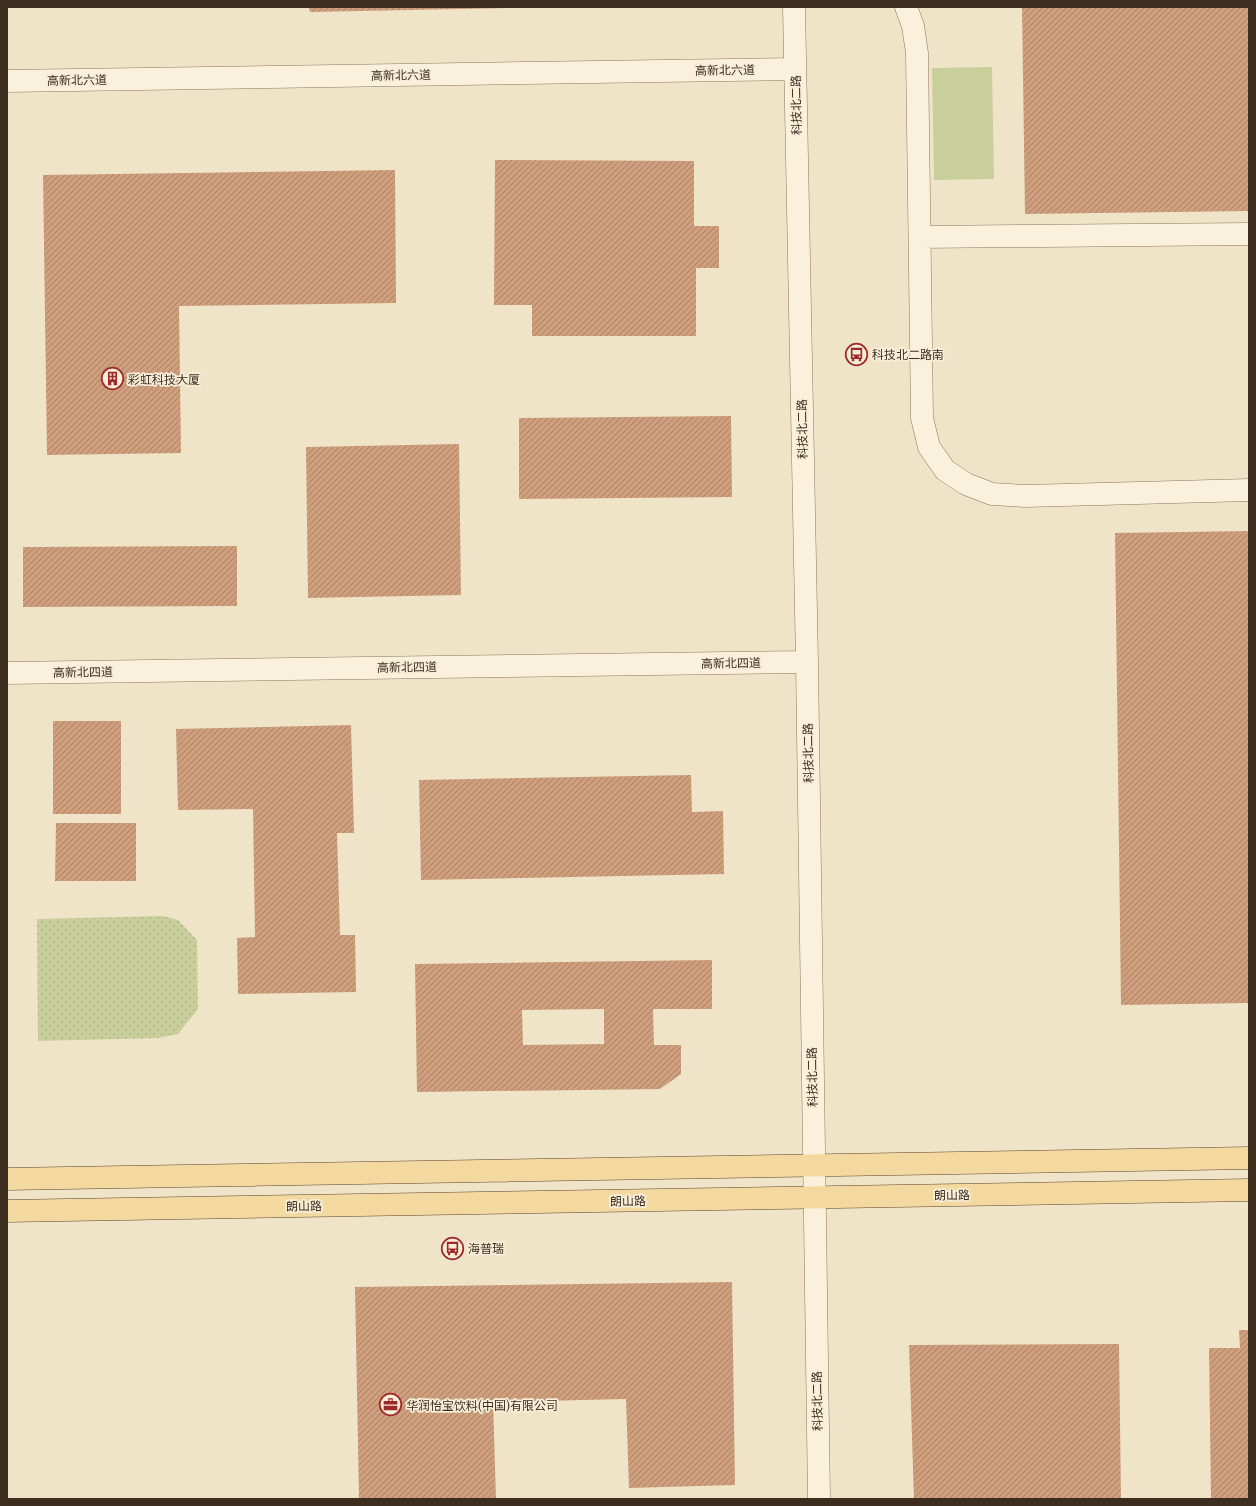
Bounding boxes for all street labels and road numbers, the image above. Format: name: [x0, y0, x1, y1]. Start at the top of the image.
street label: 高新北六道: [695, 62, 755, 78]
street label: 高新北六道: [371, 67, 431, 83]
street label: 高新北六道: [47, 72, 107, 88]
street label: 科技北二路: [788, 75, 804, 135]
street label: 科技北二路: [794, 399, 810, 459]
street label: 高新北四道: [701, 655, 761, 671]
street label: 高新北四道: [377, 659, 437, 675]
street label: 高新北四道: [53, 664, 113, 680]
street label: 科技北二路: [800, 723, 816, 783]
street label: 科技北二路: [804, 1047, 820, 1107]
street label: 朗山路: [934, 1187, 970, 1203]
street label: 朗山路: [610, 1193, 646, 1209]
street label: 朗山路: [286, 1198, 322, 1214]
street label: 科技北二路: [809, 1371, 825, 1431]

